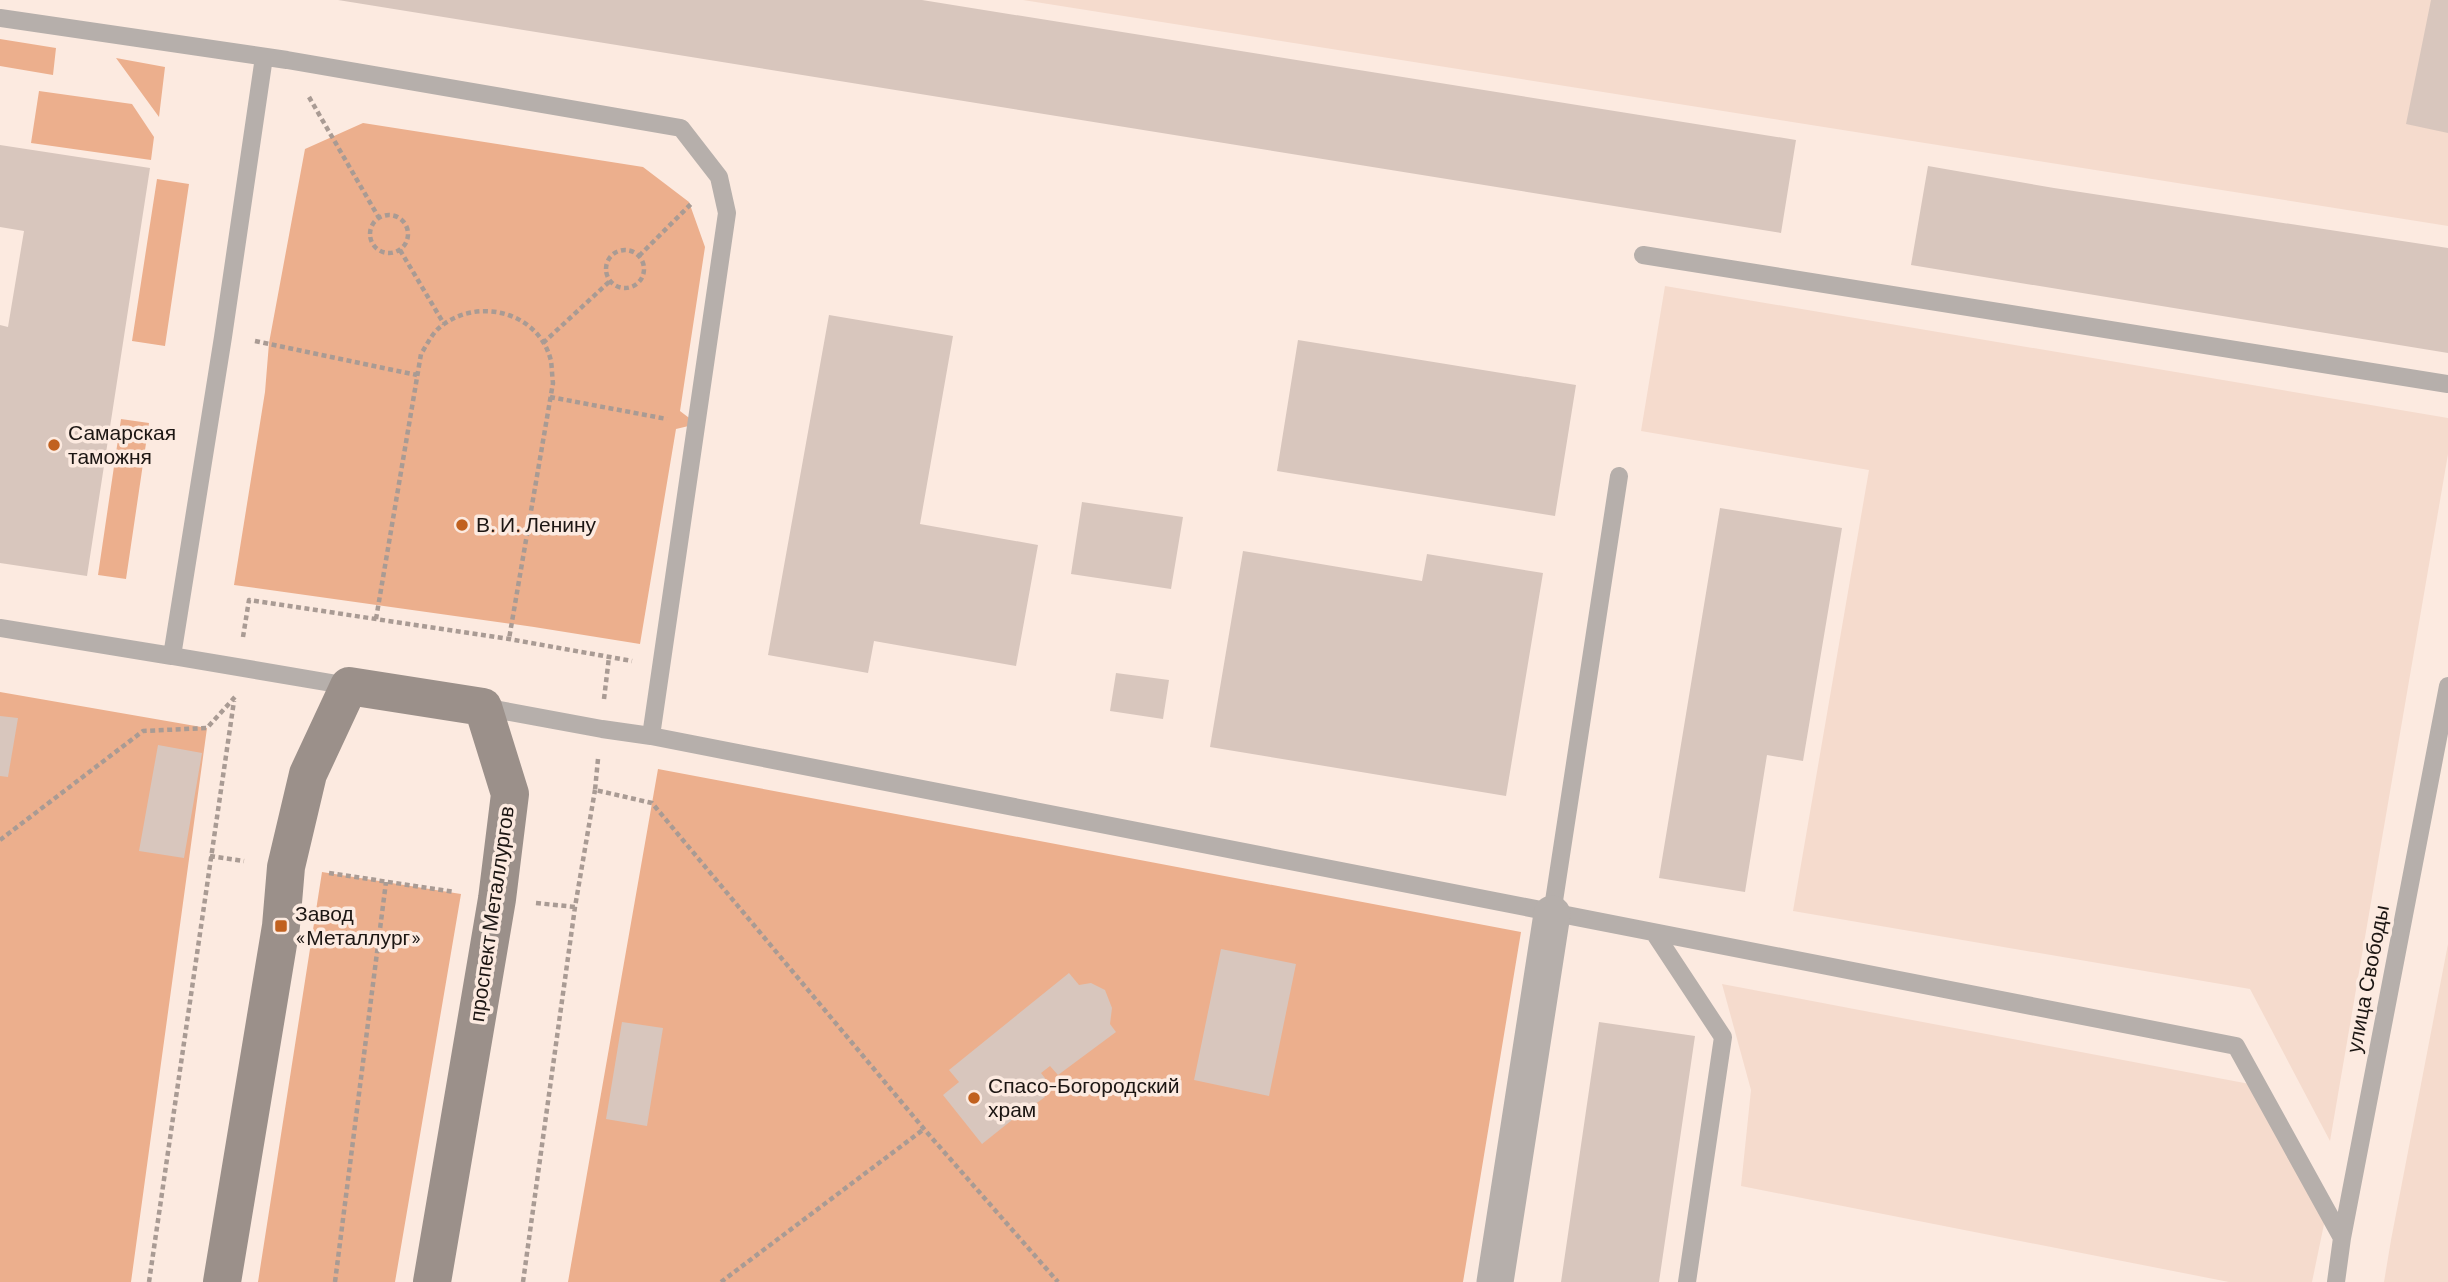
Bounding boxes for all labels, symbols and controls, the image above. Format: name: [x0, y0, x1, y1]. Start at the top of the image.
place label: Самарская таможня: [68, 419, 176, 468]
marker: Самарская таможня: [46, 437, 62, 453]
place label: В. И. Ленину: [476, 511, 597, 536]
marker: В. И. Ленину: [454, 517, 470, 533]
street label: проспект Металлургов: [463, 804, 518, 1023]
place label: Завод «Металлург»: [295, 900, 422, 949]
street label: улица Свободы: [2340, 903, 2393, 1055]
marker: Завод «Металлург»: [273, 918, 289, 934]
place label: Спасо-Богородский храм: [988, 1072, 1180, 1121]
marker: Спасо-Богородский храм: [966, 1090, 982, 1106]

